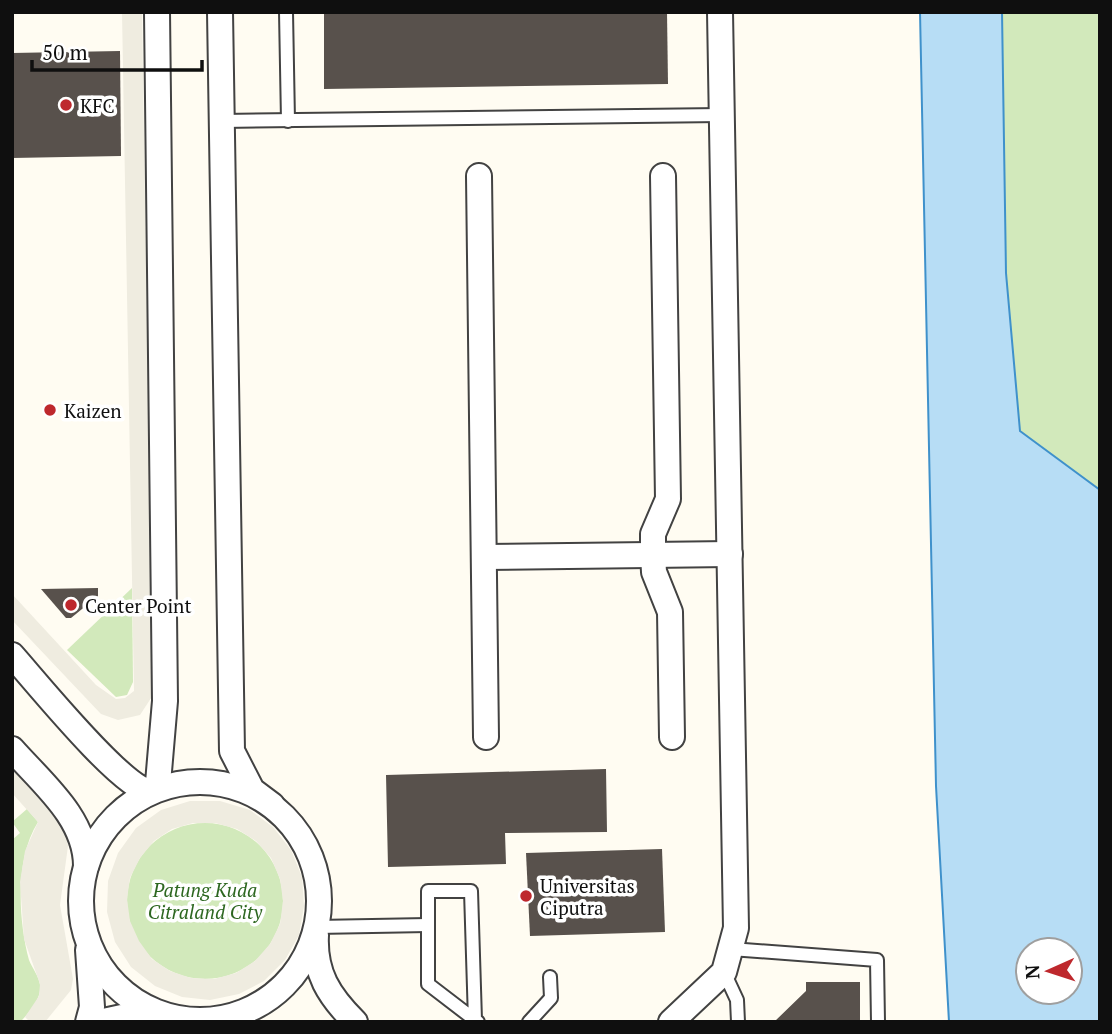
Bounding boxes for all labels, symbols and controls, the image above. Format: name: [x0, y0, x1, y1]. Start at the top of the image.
scale bar: [32, 28, 201, 72]
text: 50 m: [42, 38, 88, 66]
place label: KFC: [80, 93, 115, 118]
marker: KFC: [58, 97, 74, 113]
place label: Kaizen: [64, 398, 121, 423]
marker: Kaizen: [42, 402, 58, 418]
place label: Center Point: [85, 593, 191, 618]
marker: Center Point: [63, 597, 79, 613]
place label: Universitas Ciputra: [540, 873, 635, 920]
park label: Patung Kuda Citraland City: [148, 877, 264, 924]
marker: Universitas Ciputra: [518, 888, 534, 904]
north arrow: [1014, 936, 1084, 1006]
text: N: [1019, 963, 1044, 980]

